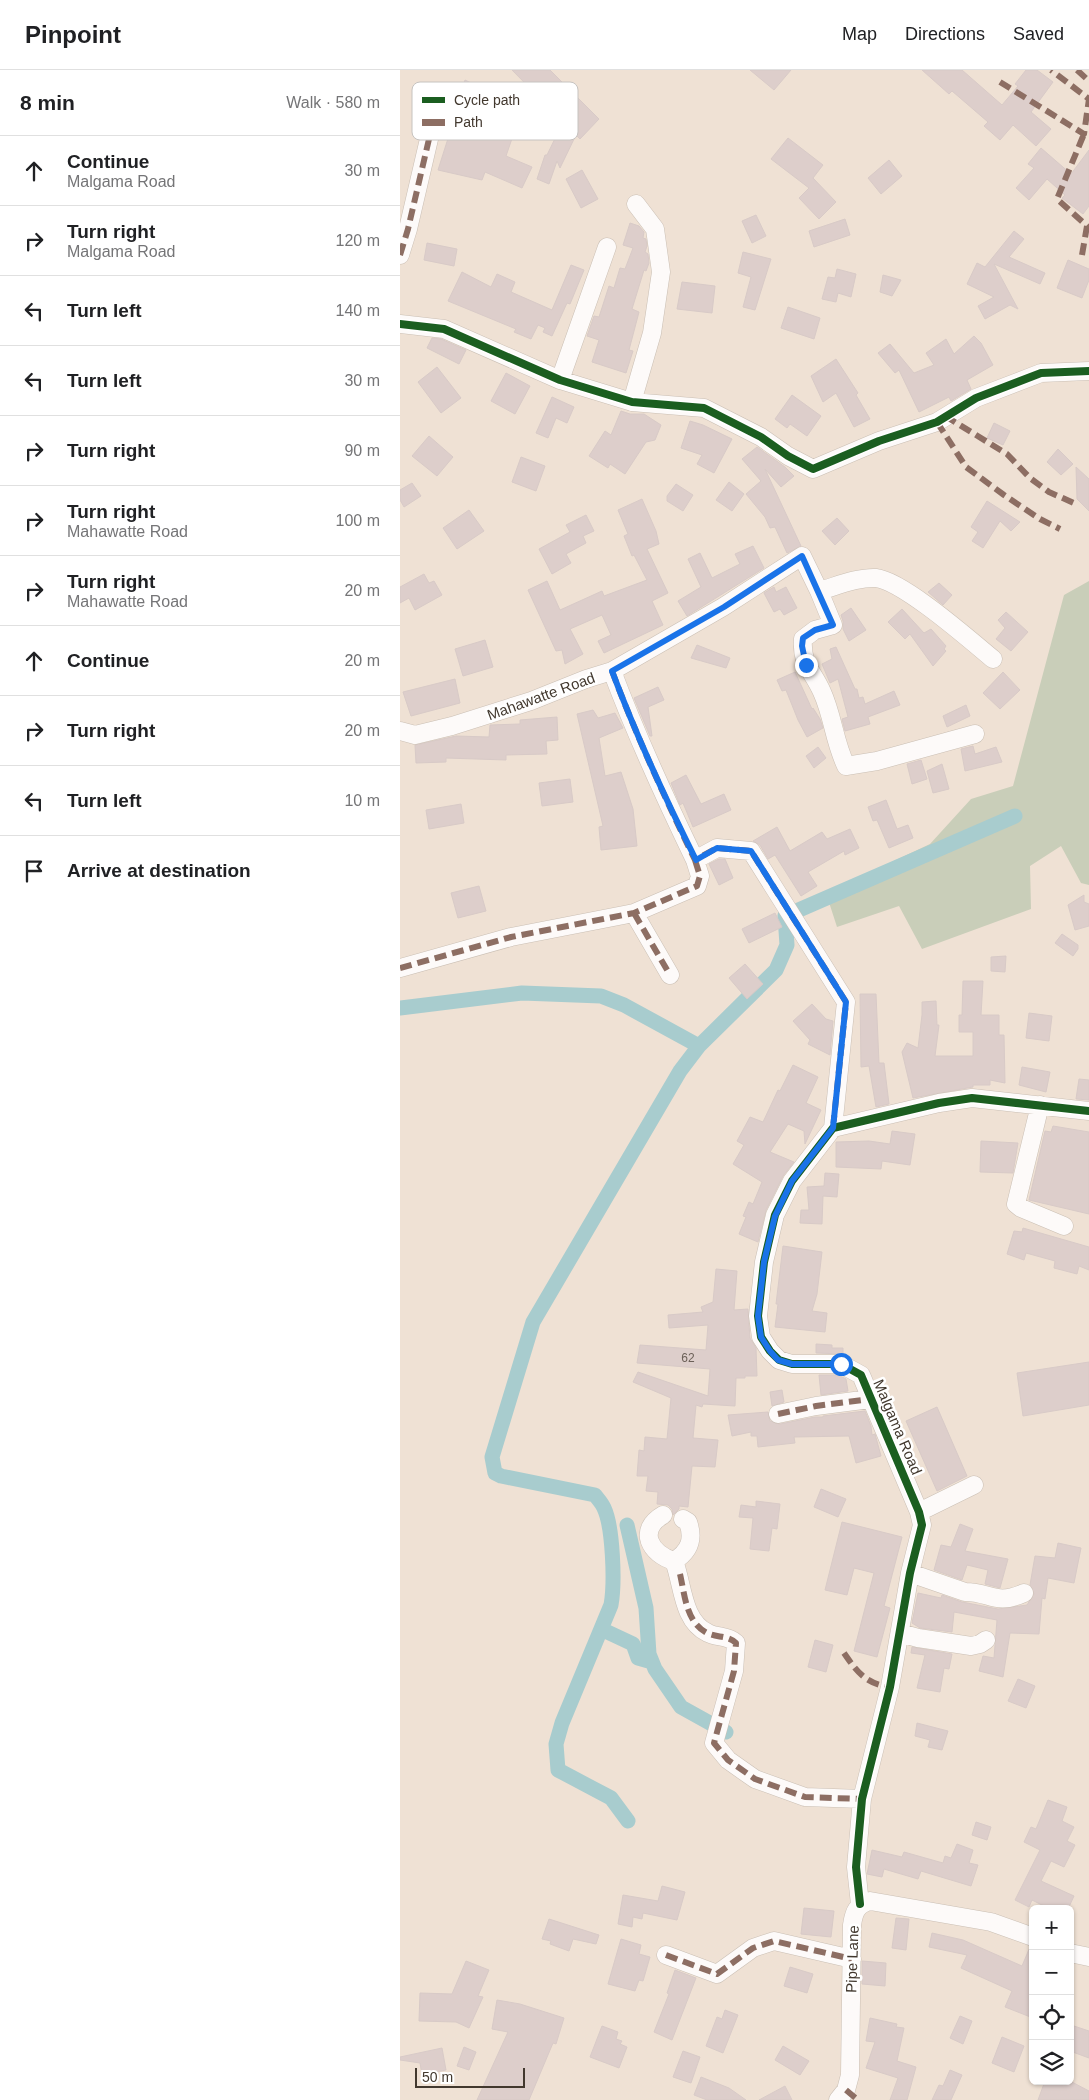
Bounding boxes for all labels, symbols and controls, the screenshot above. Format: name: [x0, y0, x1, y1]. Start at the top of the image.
text: Pinpoint: [25, 21, 121, 48]
text: Map: [842, 24, 877, 44]
text: Directions: [905, 24, 985, 44]
text: Saved: [1013, 24, 1064, 44]
legend: [412, 82, 578, 140]
text: 8 min: [20, 91, 75, 114]
text: Cycle path: [454, 92, 520, 108]
text: Walk · 580 m: [286, 94, 380, 111]
text: Path: [454, 114, 483, 130]
text: Continue: [67, 151, 149, 172]
icon: ahead: [20, 157, 48, 185]
text: 30 m: [344, 162, 380, 179]
text: Malgama Road: [67, 173, 176, 190]
text: Turn right: [67, 221, 155, 242]
icon: right: [20, 227, 48, 255]
text: 120 m: [336, 232, 380, 249]
text: Malgama Road: [67, 243, 176, 260]
icon: left: [20, 297, 48, 325]
text: Turn left: [67, 300, 142, 321]
text: 140 m: [336, 302, 380, 319]
icon: left: [20, 367, 48, 395]
text: Turn left: [67, 370, 142, 391]
text: 30 m: [344, 372, 380, 389]
icon: right: [20, 437, 48, 465]
text: Turn right: [67, 440, 155, 461]
text: 90 m: [344, 442, 380, 459]
text: Turn right: [67, 501, 155, 522]
icon: right: [20, 507, 48, 535]
text: 100 m: [336, 512, 380, 529]
text: Mahawatte Road: [67, 523, 188, 540]
text: Turn right: [67, 571, 155, 592]
icon: right: [20, 577, 48, 605]
text: 20 m: [344, 582, 380, 599]
text: Mahawatte Road: [67, 593, 188, 610]
icon: ahead: [20, 647, 48, 675]
text: Continue: [67, 650, 149, 671]
text: 20 m: [344, 652, 380, 669]
route end: [795, 654, 818, 677]
street label: Mahawatte Road: [485, 669, 597, 723]
icon: right: [20, 717, 48, 745]
text: Turn right: [67, 720, 155, 741]
text: 20 m: [344, 722, 380, 739]
icon: left: [20, 787, 48, 815]
text: Turn left: [67, 790, 142, 811]
text: 10 m: [344, 792, 380, 809]
icon: arrive: [20, 857, 48, 885]
text: Arrive at destination: [67, 860, 251, 881]
house number: 62: [681, 1351, 695, 1365]
route start: [830, 1353, 853, 1376]
street label: Malgama Road: [870, 1377, 926, 1477]
map controls: [1029, 1905, 1074, 2085]
button: +: [1029, 1905, 1074, 1950]
street label: Pipe Lane: [842, 1925, 862, 1993]
button: −: [1029, 1950, 1074, 1995]
button: locate: [1029, 1995, 1074, 2040]
button: layers: [1029, 2040, 1074, 2085]
scale bar: [415, 2065, 525, 2088]
text: 50 m: [422, 2069, 453, 2085]

